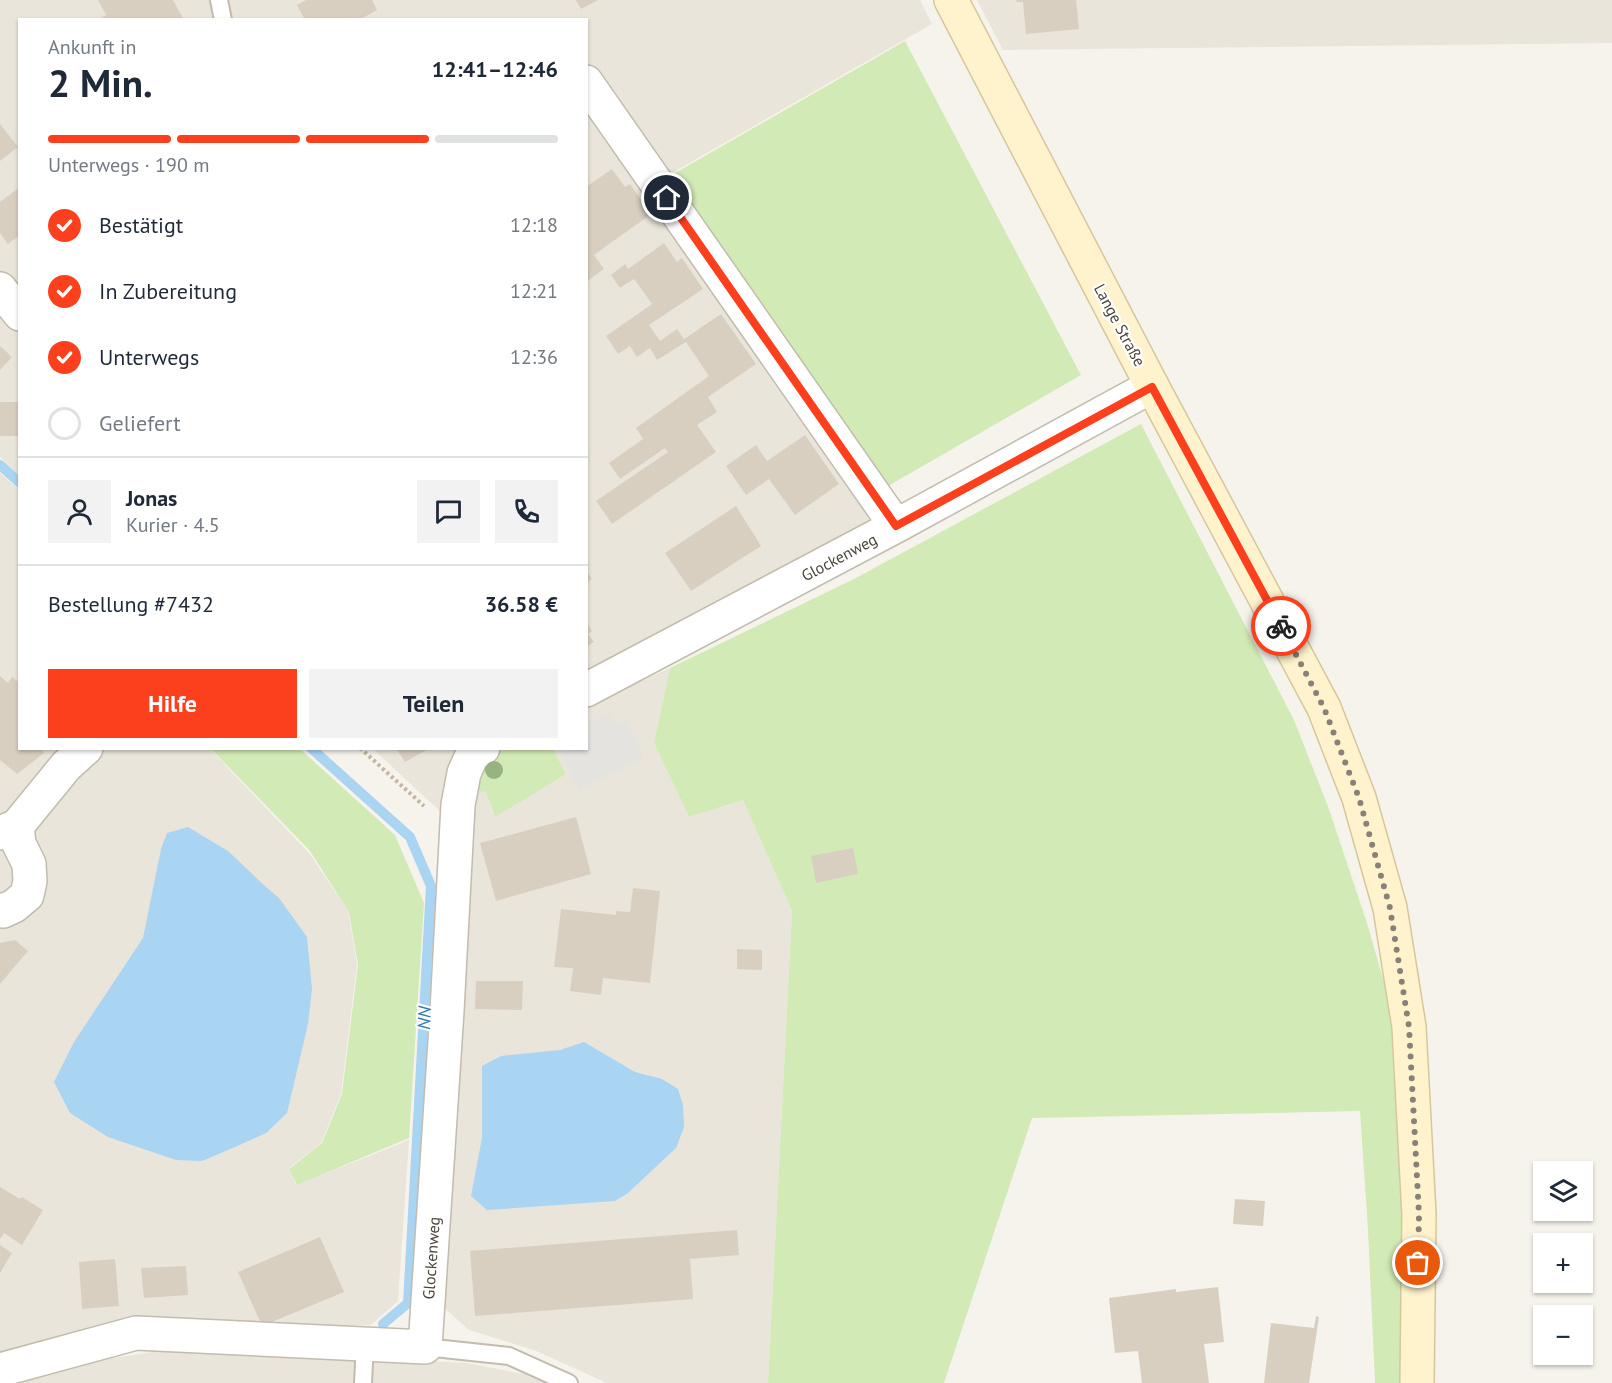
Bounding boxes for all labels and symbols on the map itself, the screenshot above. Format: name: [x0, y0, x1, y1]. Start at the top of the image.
pin: [641, 172, 692, 223]
street label: Lange Straße: [1090, 280, 1150, 370]
street label: Glockenweg: [798, 529, 880, 585]
courier: [1251, 596, 1311, 656]
water label: NN: [412, 1004, 436, 1030]
street label: Glockenweg: [418, 1216, 444, 1300]
pin: [1392, 1237, 1443, 1288]

